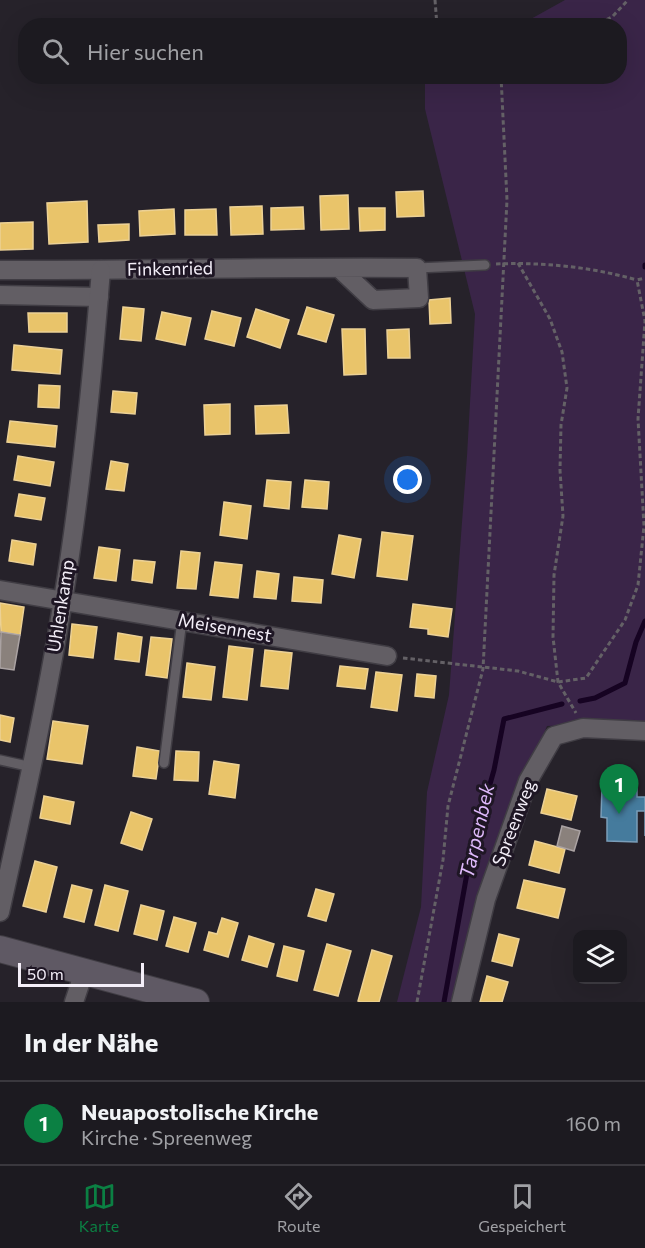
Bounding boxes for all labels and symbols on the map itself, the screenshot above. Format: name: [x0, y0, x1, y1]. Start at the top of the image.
street label: Finkenried: [127, 256, 213, 280]
your location: [393, 465, 422, 494]
street label: Uhlenkamp: [42, 558, 78, 654]
street label: Meisennest: [177, 608, 274, 646]
pin: 1: [600, 764, 638, 814]
street label: Spreenweg: [487, 776, 540, 869]
water label: Tarpenbek: [453, 780, 499, 881]
scale bar: [18, 960, 144, 988]

